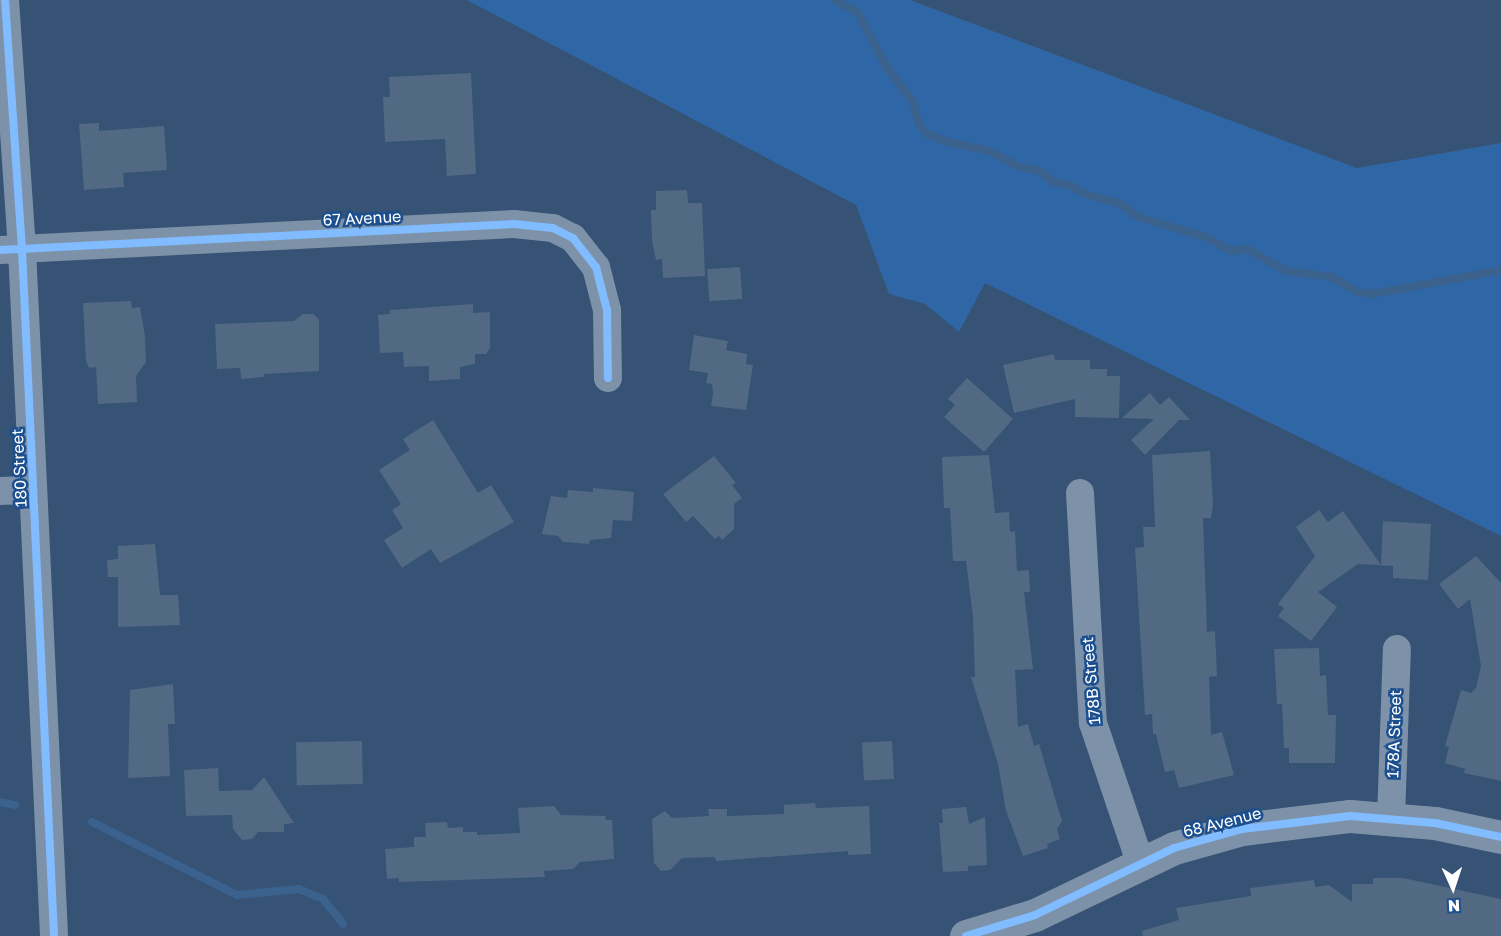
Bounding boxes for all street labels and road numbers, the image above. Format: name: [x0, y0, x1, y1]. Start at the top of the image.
street label: 67 Avenue: [322, 206, 402, 230]
street label: 180 Street: [7, 428, 31, 508]
street label: 178B Street: [1078, 636, 1104, 726]
street label: 178A Street: [1383, 690, 1405, 778]
street label: 68 Avenue: [1181, 803, 1263, 841]

